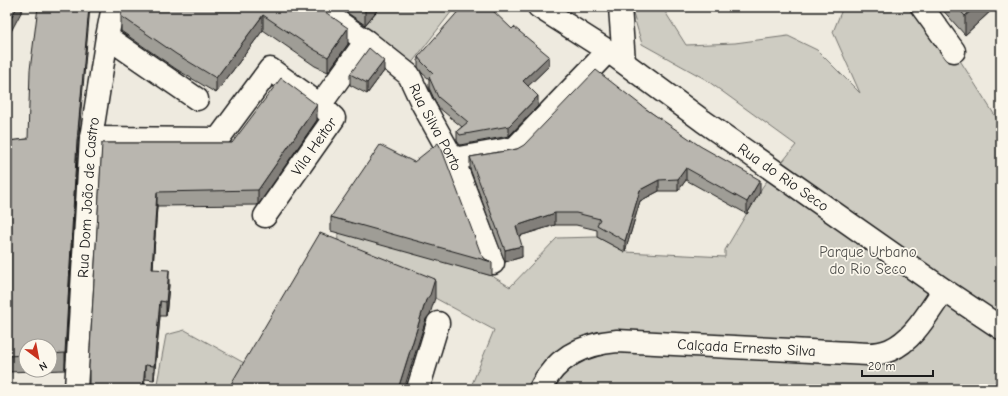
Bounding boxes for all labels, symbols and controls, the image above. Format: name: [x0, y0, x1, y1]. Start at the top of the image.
street label: Rua Silva Porto: [405, 80, 466, 173]
street label: Vila Heitor: [287, 114, 341, 179]
street label: Rua Dom João de Castro: [74, 116, 103, 278]
street label: Rua do Rio Seco: [735, 139, 832, 215]
park label: Parque Urbano do Rio Seco: [819, 243, 917, 278]
street label: Calçada Ernesto Silva: [677, 335, 816, 360]
north arrow: [18, 338, 58, 378]
scale bar: [862, 352, 933, 378]
text: N: [37, 359, 50, 373]
text: 20 m: [868, 359, 896, 373]

